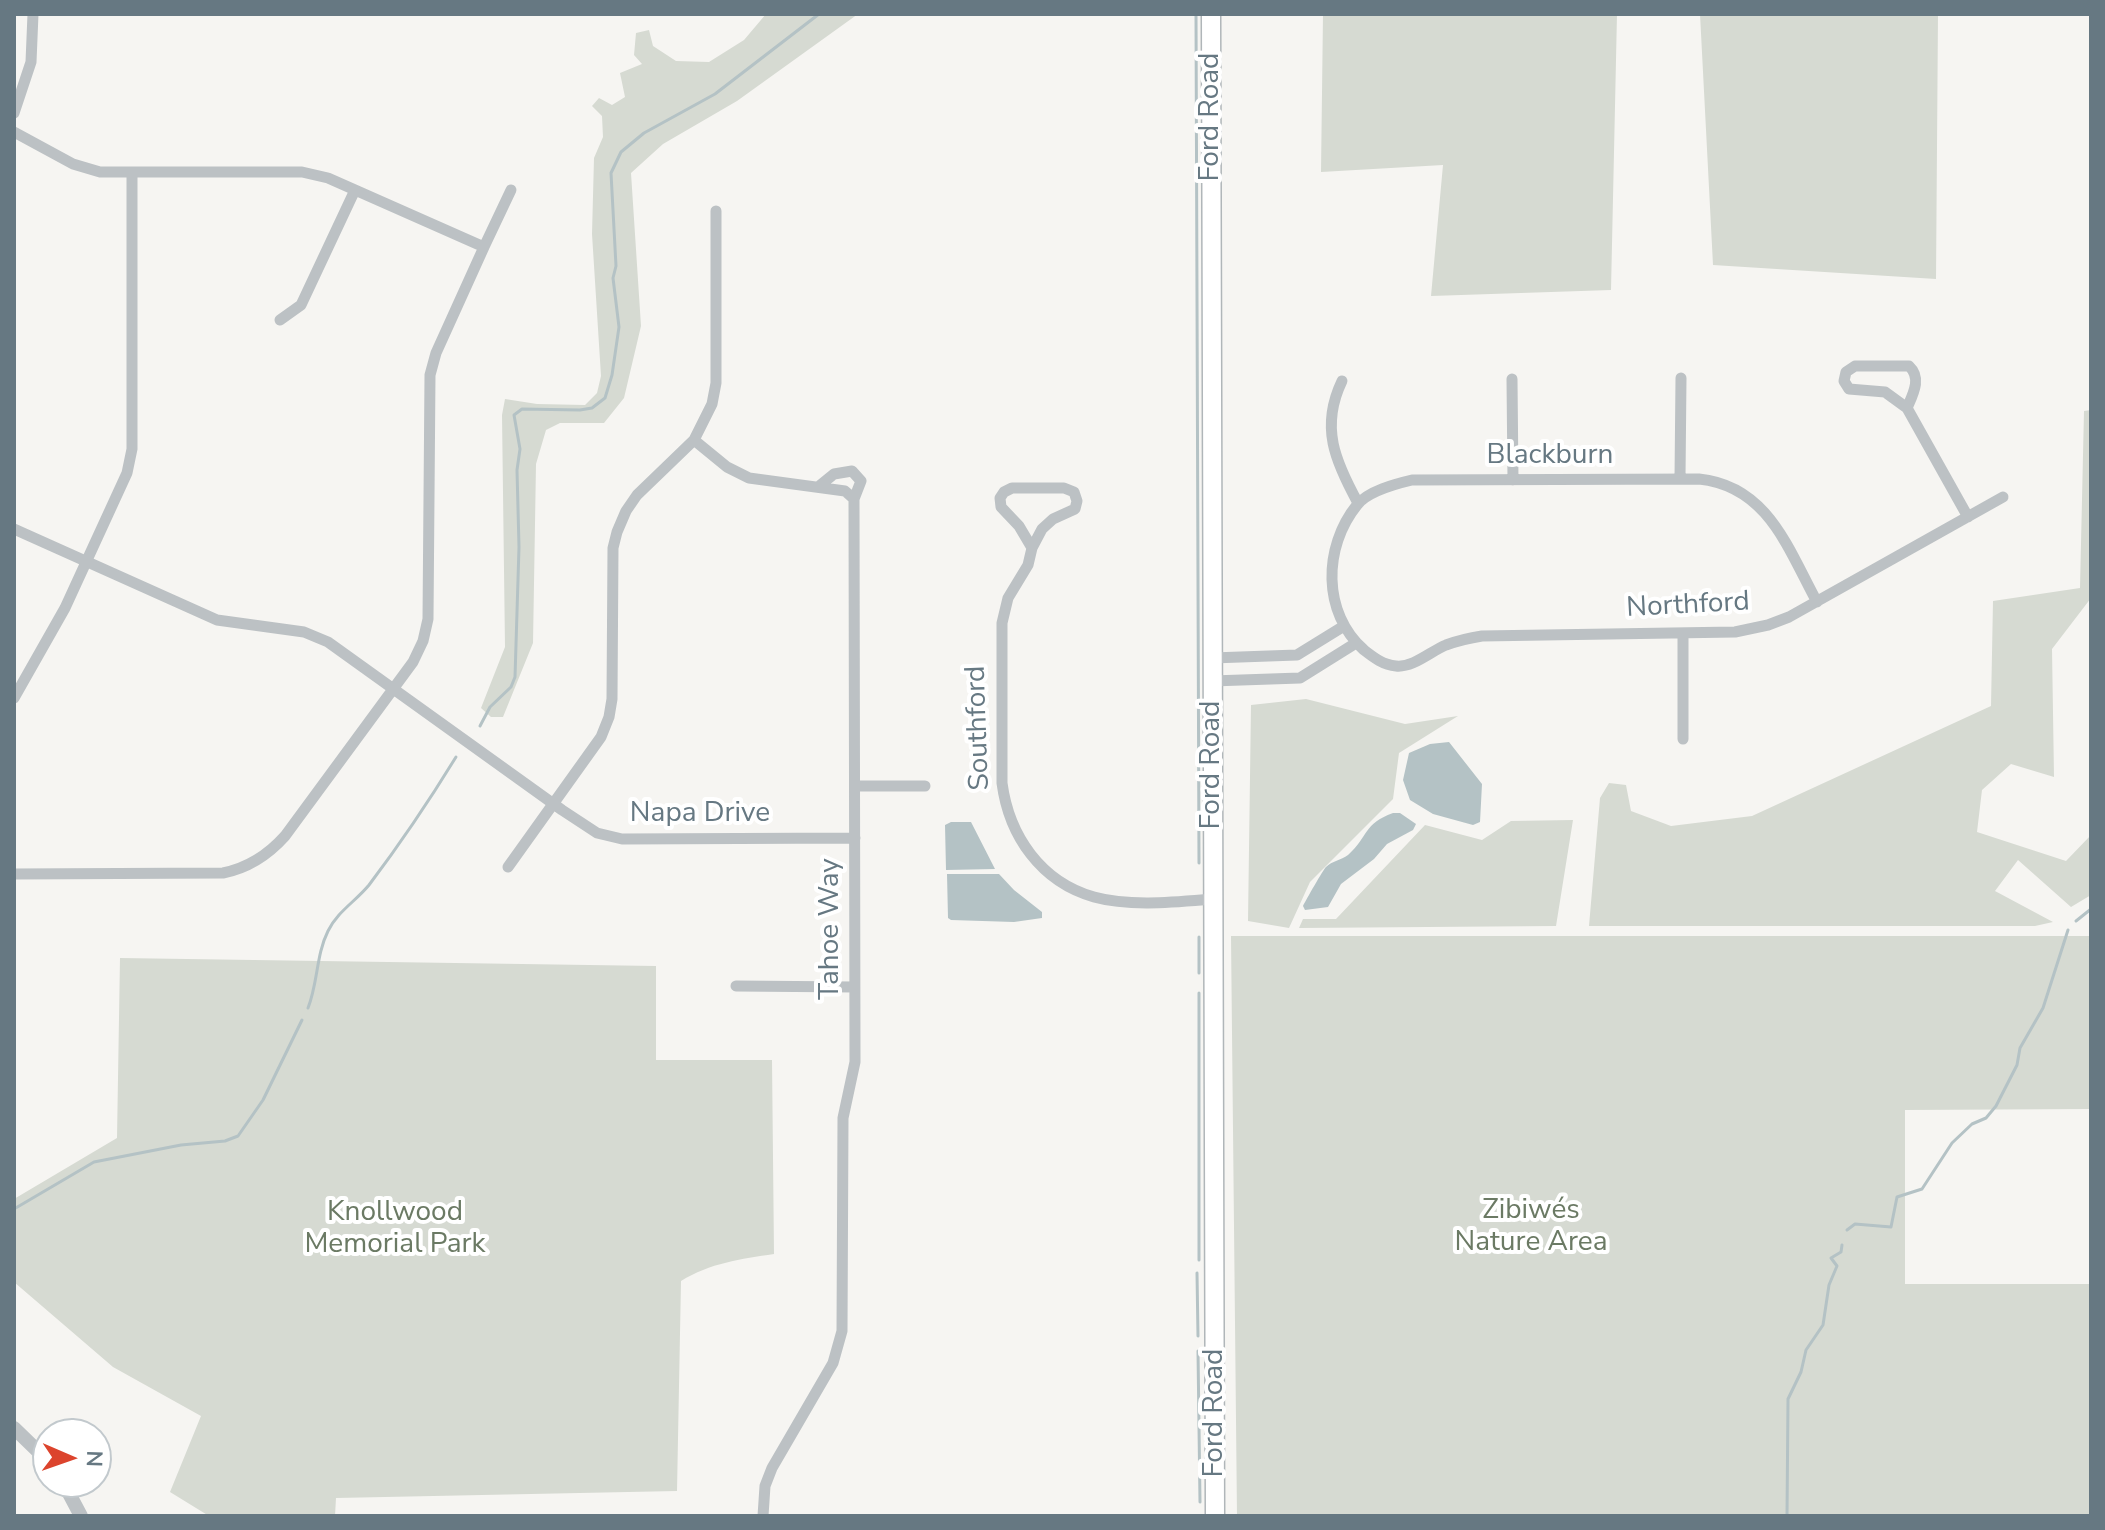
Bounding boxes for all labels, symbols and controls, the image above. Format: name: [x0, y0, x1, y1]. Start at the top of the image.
street label: Ford Road: [1194, 53, 1228, 181]
street label: Blackburn: [1487, 439, 1613, 473]
street label: Northford: [1625, 586, 1751, 626]
street label: Southford: [960, 665, 998, 791]
street label: Ford Road: [1195, 701, 1229, 829]
street label: Napa Drive: [630, 797, 770, 831]
street label: Tahoe Way: [814, 858, 848, 1000]
park label: Zibiwés Nature Area: [1455, 1194, 1607, 1260]
park label: Knollwood Memorial Park: [304, 1196, 486, 1262]
street label: Ford Road: [1198, 1349, 1232, 1477]
north arrow: [32, 1418, 112, 1498]
text: N: [79, 1450, 109, 1468]

